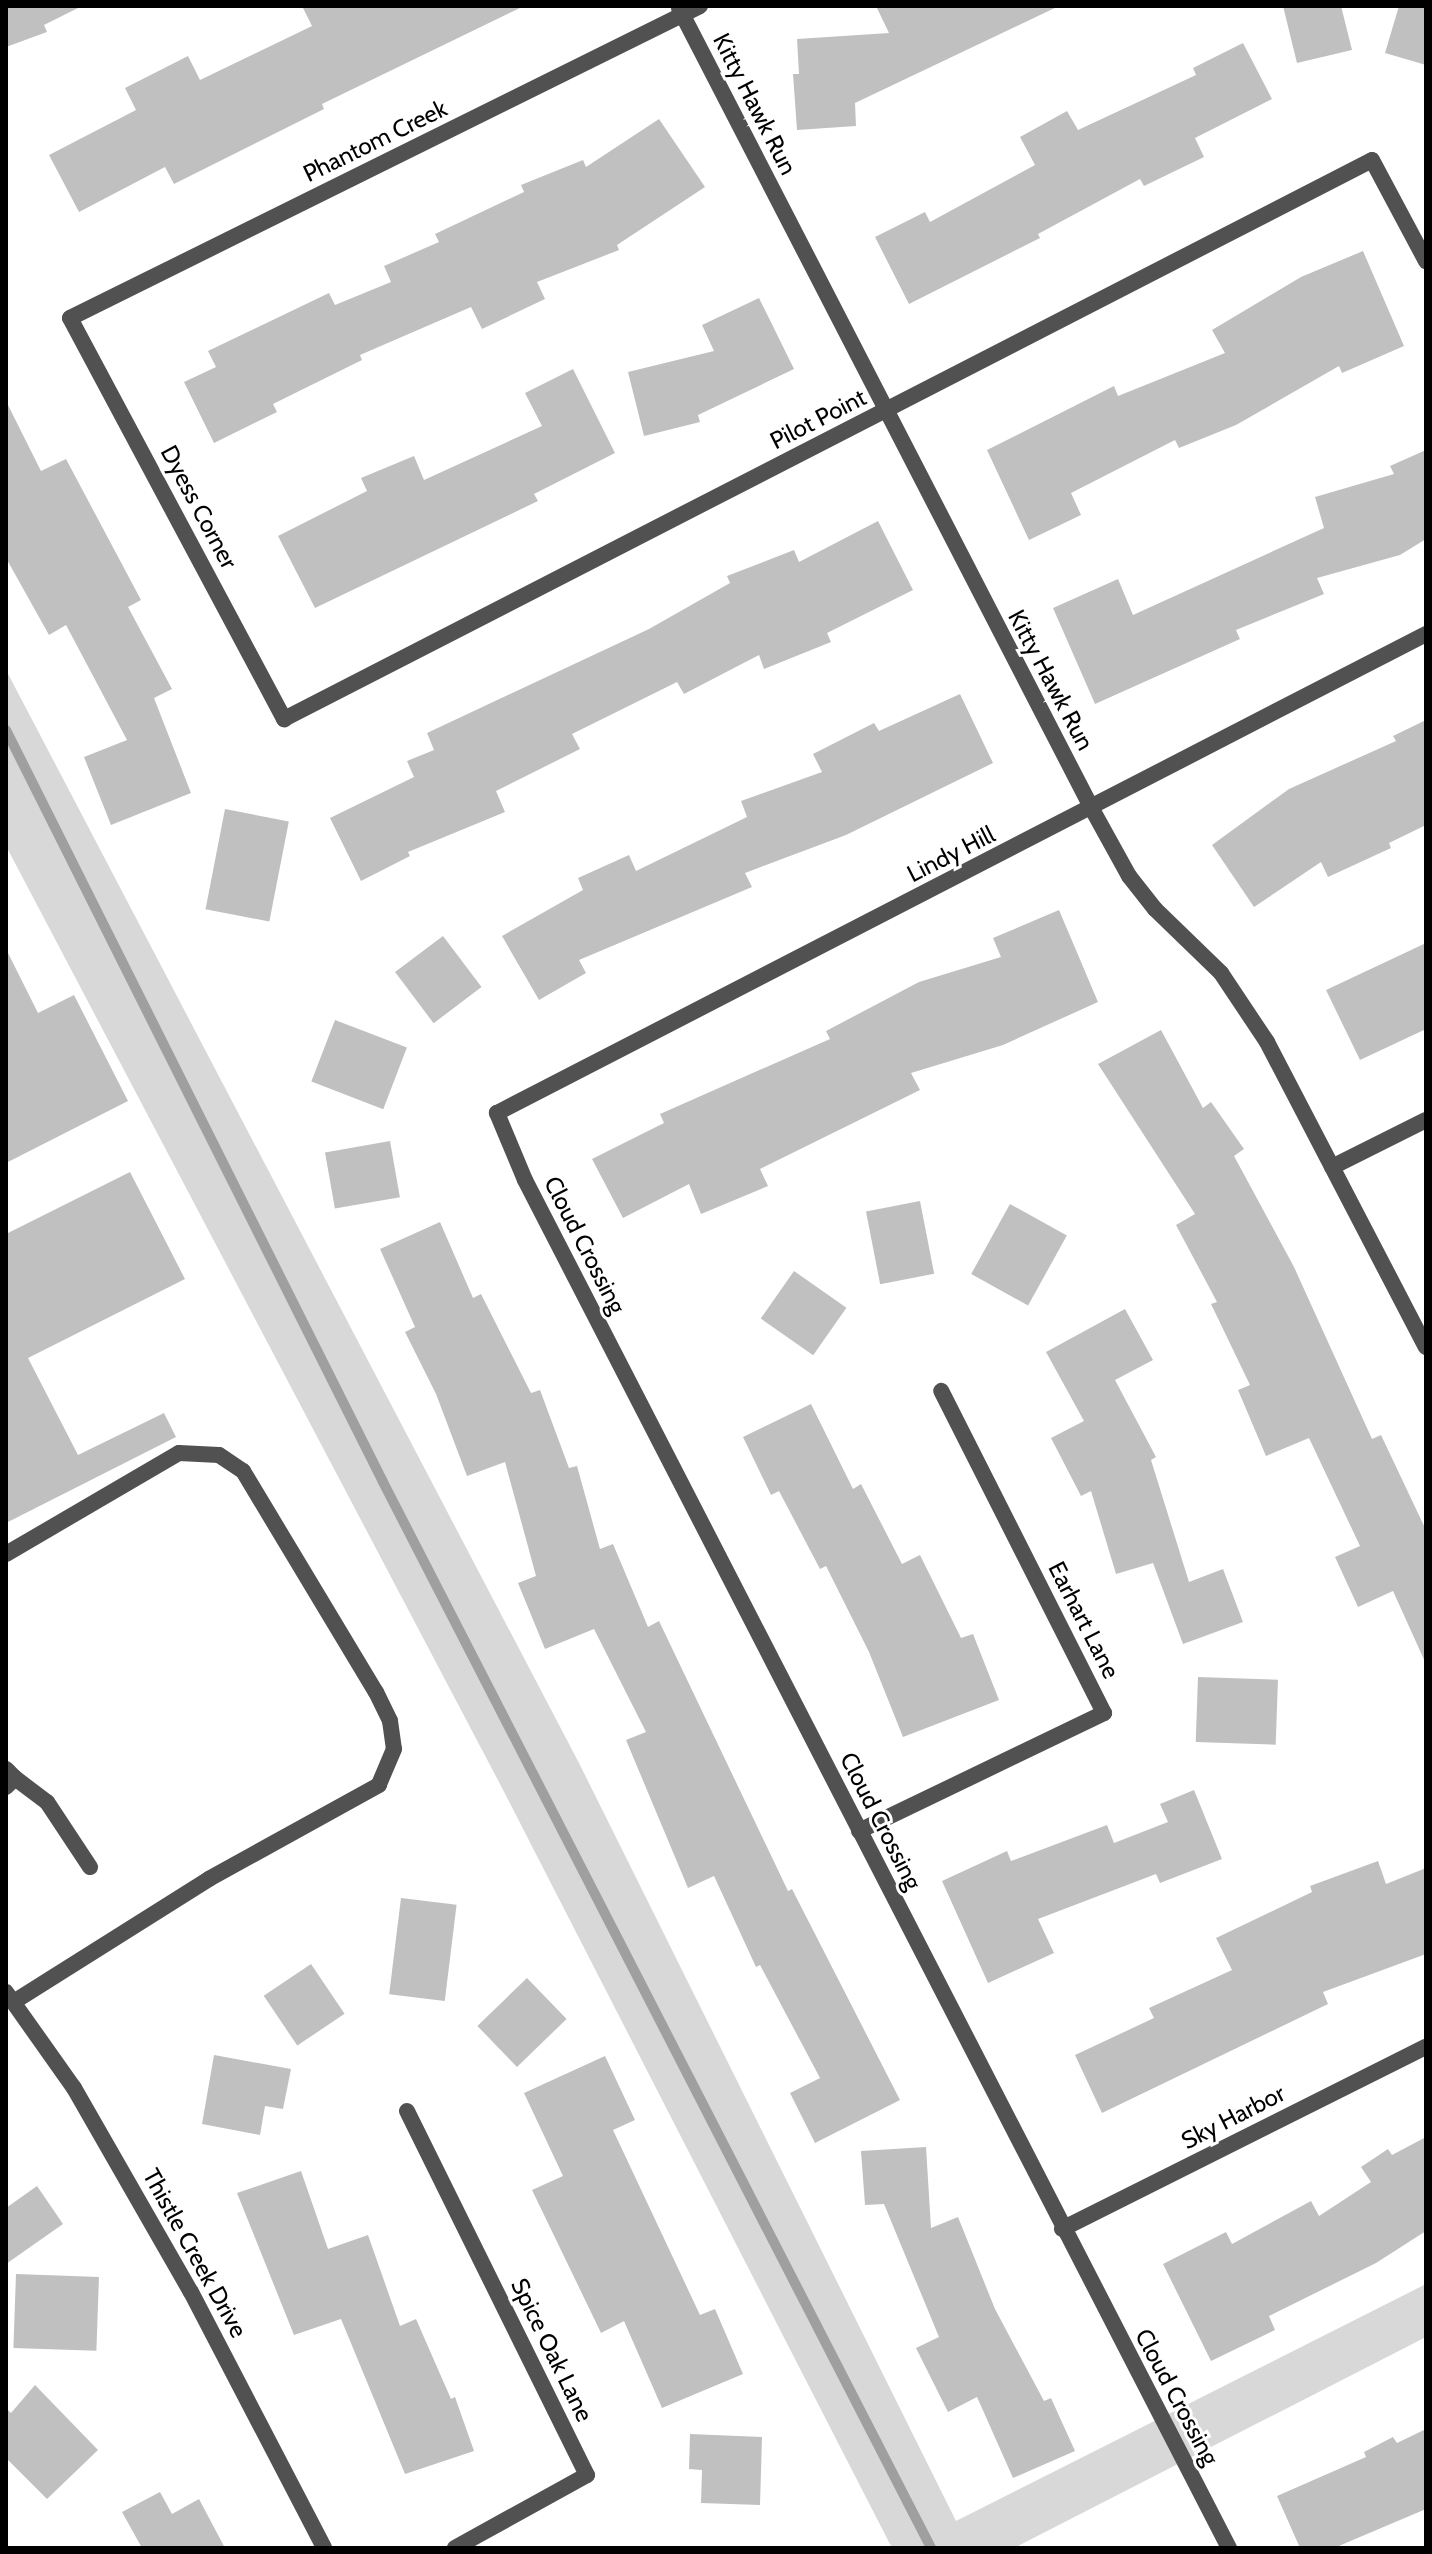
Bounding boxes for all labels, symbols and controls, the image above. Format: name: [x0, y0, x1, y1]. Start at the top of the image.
street label: Kitty Hawk Run: [707, 29, 803, 179]
street label: Phantom Creek: [298, 94, 452, 188]
street label: Pilot Point: [765, 383, 871, 455]
street label: Dyess Corner: [155, 440, 243, 574]
street label: Kitty Hawk Run: [1002, 605, 1100, 755]
street label: Lindy Hill: [902, 820, 1000, 888]
street label: Cloud Crossing: [538, 1172, 632, 1318]
street label: Earhart Lane: [1042, 1557, 1126, 1683]
street label: Cloud Crossing: [834, 1748, 928, 1894]
street label: Sky Harbor: [1177, 2079, 1289, 2155]
street label: Thistle Creek Drive: [137, 2164, 253, 2342]
street label: Spice Oak Lane: [505, 2274, 599, 2426]
street label: Cloud Crossing: [1129, 2324, 1225, 2470]

